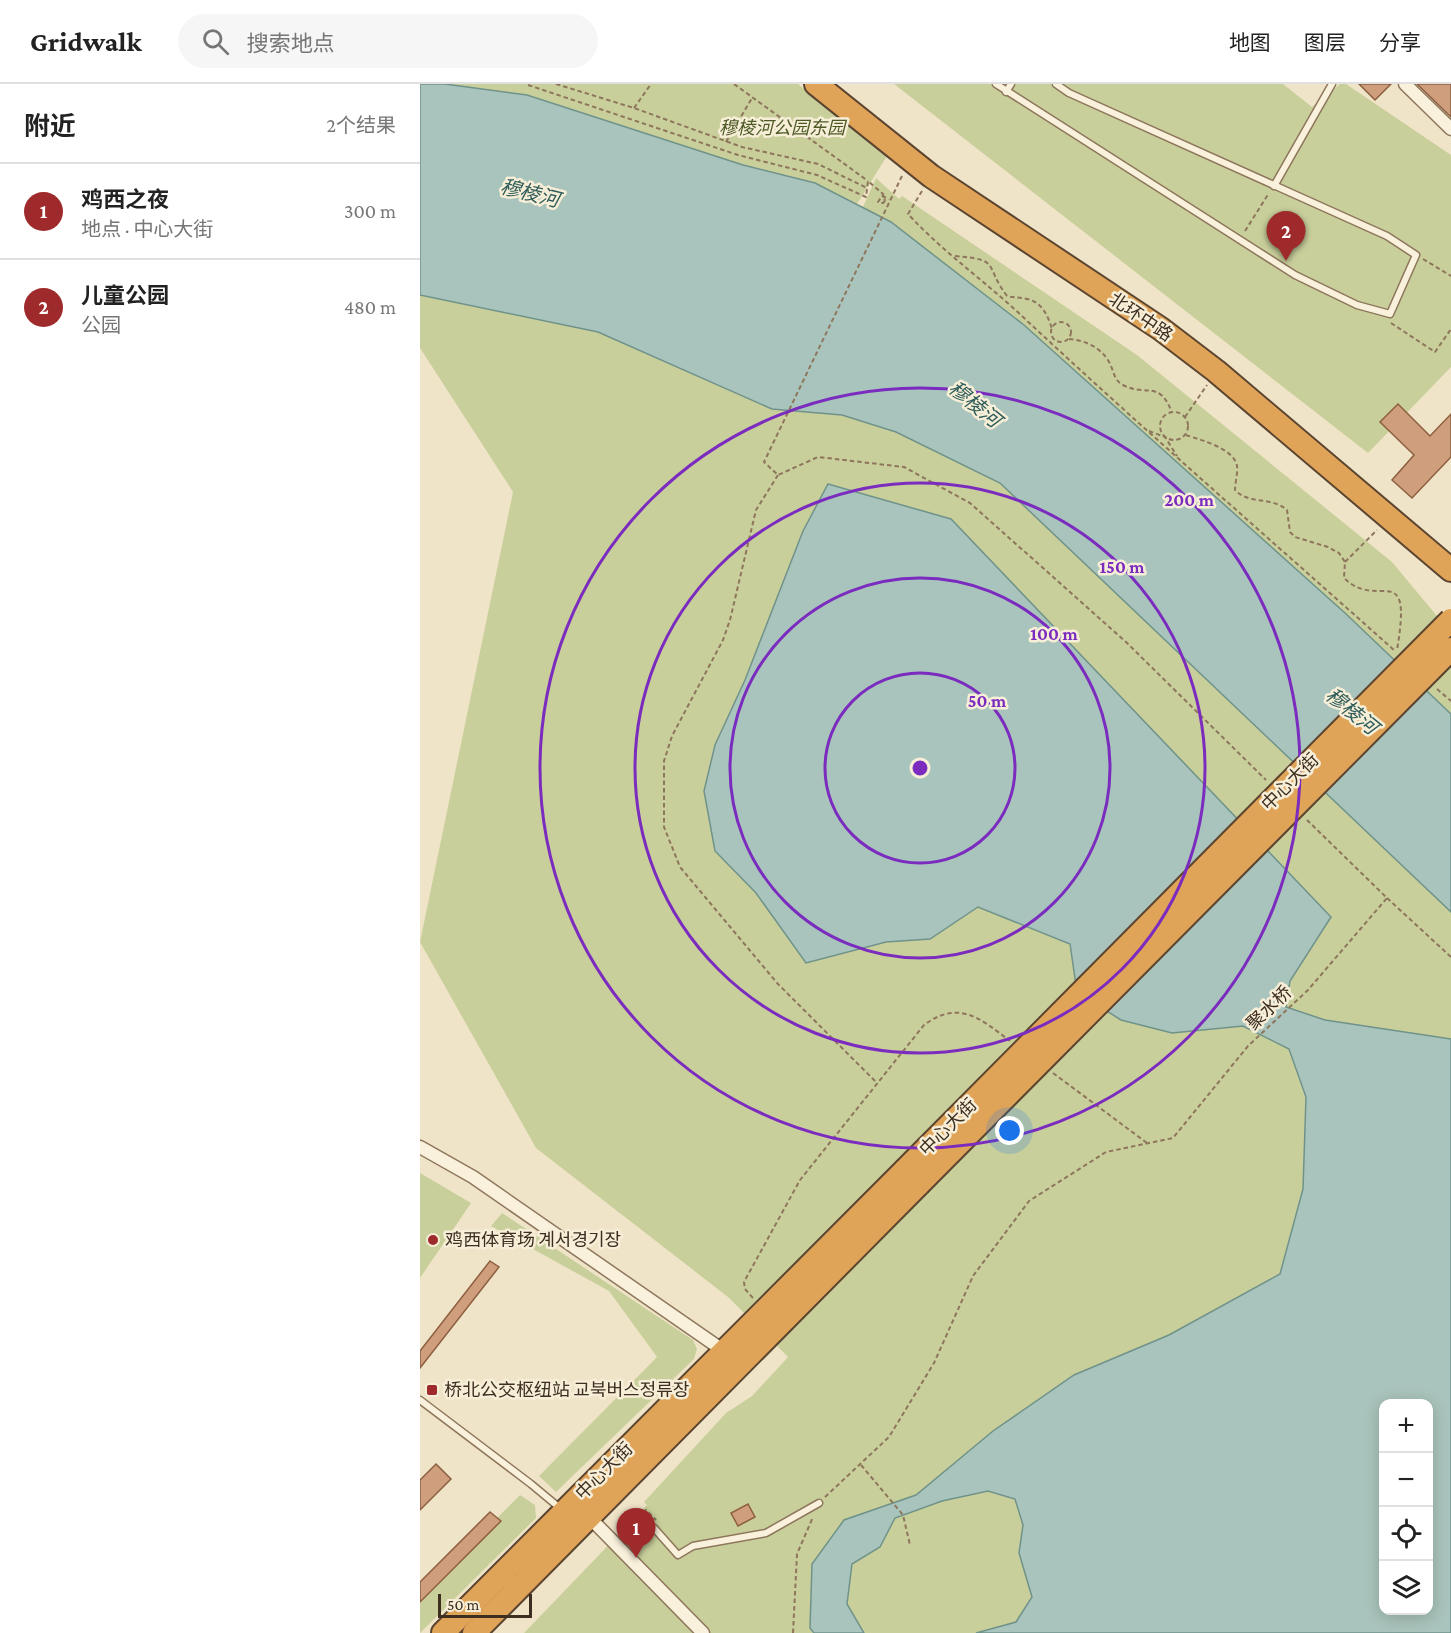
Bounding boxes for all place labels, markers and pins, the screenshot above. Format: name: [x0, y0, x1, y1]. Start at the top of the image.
pin: 2: [1266, 212, 1306, 261]
centre of rings: [910, 758, 930, 778]
place label: 鸡西体育场 계서경기장: [445, 1230, 621, 1250]
marker: 鸡西体育场 계서경기장: [426, 1233, 440, 1247]
place label: 桥北公交枢纽站 교북버스정류장: [444, 1380, 689, 1400]
marker: 桥北公交枢纽站 교북버스정류장: [425, 1383, 439, 1397]
pin: 1: [616, 1508, 656, 1558]

